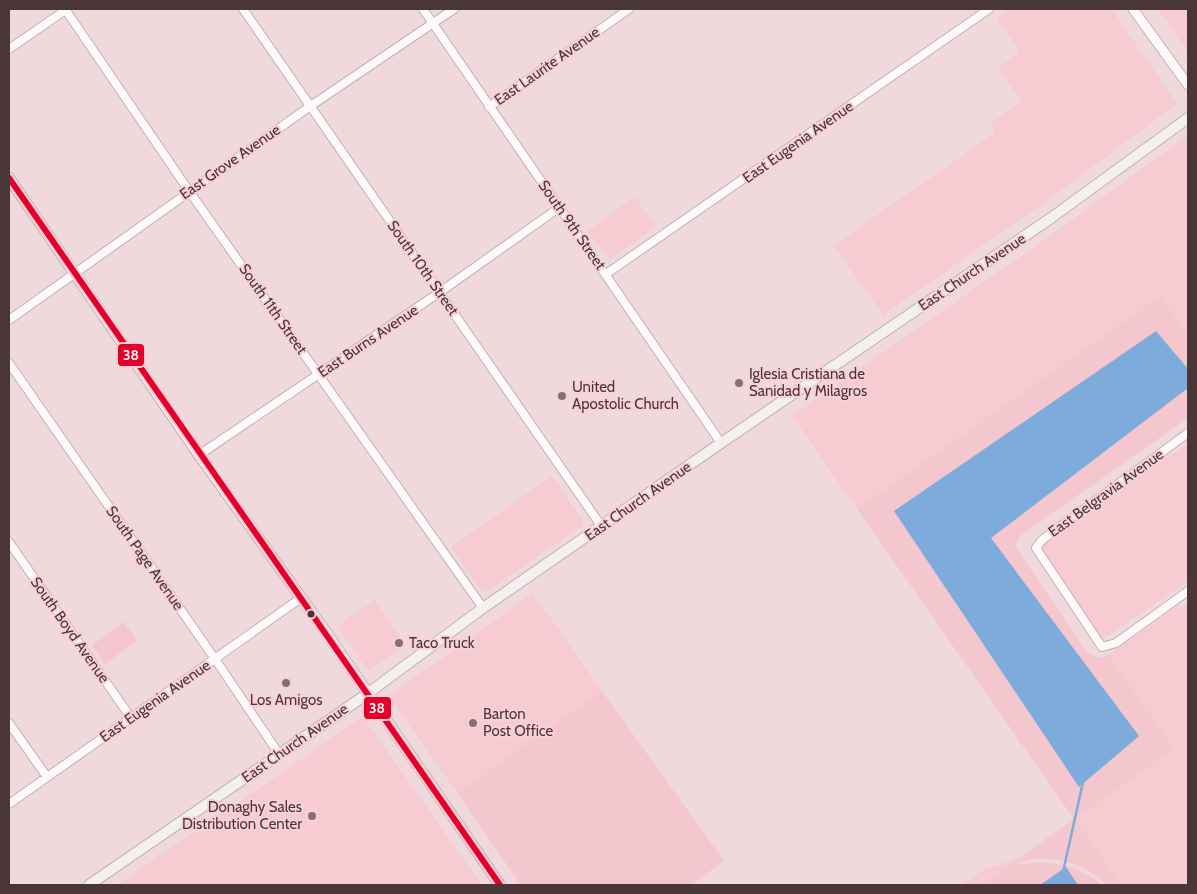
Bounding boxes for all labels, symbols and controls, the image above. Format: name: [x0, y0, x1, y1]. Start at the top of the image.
street label: East Laurite Avenue: [491, 23, 603, 109]
street label: East Eugenia Avenue: [739, 97, 857, 187]
street label: East Grove Avenue: [176, 120, 284, 203]
street label: South 9th Street: [534, 177, 610, 273]
street label: South 10th Street: [384, 217, 462, 319]
street label: East Church Avenue: [915, 229, 1029, 315]
street label: South 11th Street: [235, 260, 311, 358]
street label: East Burns Avenue: [314, 301, 422, 381]
line badge: 38: [117, 343, 145, 367]
text: 38: [123, 346, 139, 364]
place label: Iglesia Cristiana de Sanidad y Milagros: [749, 365, 867, 400]
marker: Iglesia Cristiana de Sanidad y Milagros: [733, 377, 745, 389]
place label: United Apostolic Church: [572, 378, 679, 413]
marker: United Apostolic Church: [556, 390, 568, 402]
street label: East Belgravia Avenue: [1045, 445, 1167, 541]
street label: East Church Avenue: [581, 457, 695, 544]
street label: South Page Avenue: [102, 502, 188, 614]
street label: South Boyd Avenue: [27, 574, 113, 687]
unlabelled marker: [306, 609, 316, 619]
place label: Taco Truck: [409, 634, 475, 652]
marker: Taco Truck: [393, 637, 405, 649]
street label: East Eugenia Avenue: [96, 656, 214, 746]
marker: Los Amigos: [280, 677, 292, 689]
place label: Los Amigos: [250, 691, 322, 709]
line badge: 38: [363, 696, 392, 720]
street label: East Church Avenue: [238, 699, 352, 786]
text: 38: [369, 699, 385, 717]
place label: Barton Post Office: [483, 705, 554, 740]
marker: Barton Post Office: [467, 717, 479, 729]
place label: Donaghy Sales Distribution Center: [182, 798, 302, 833]
marker: Donaghy Sales Distribution Center: [306, 810, 318, 822]

